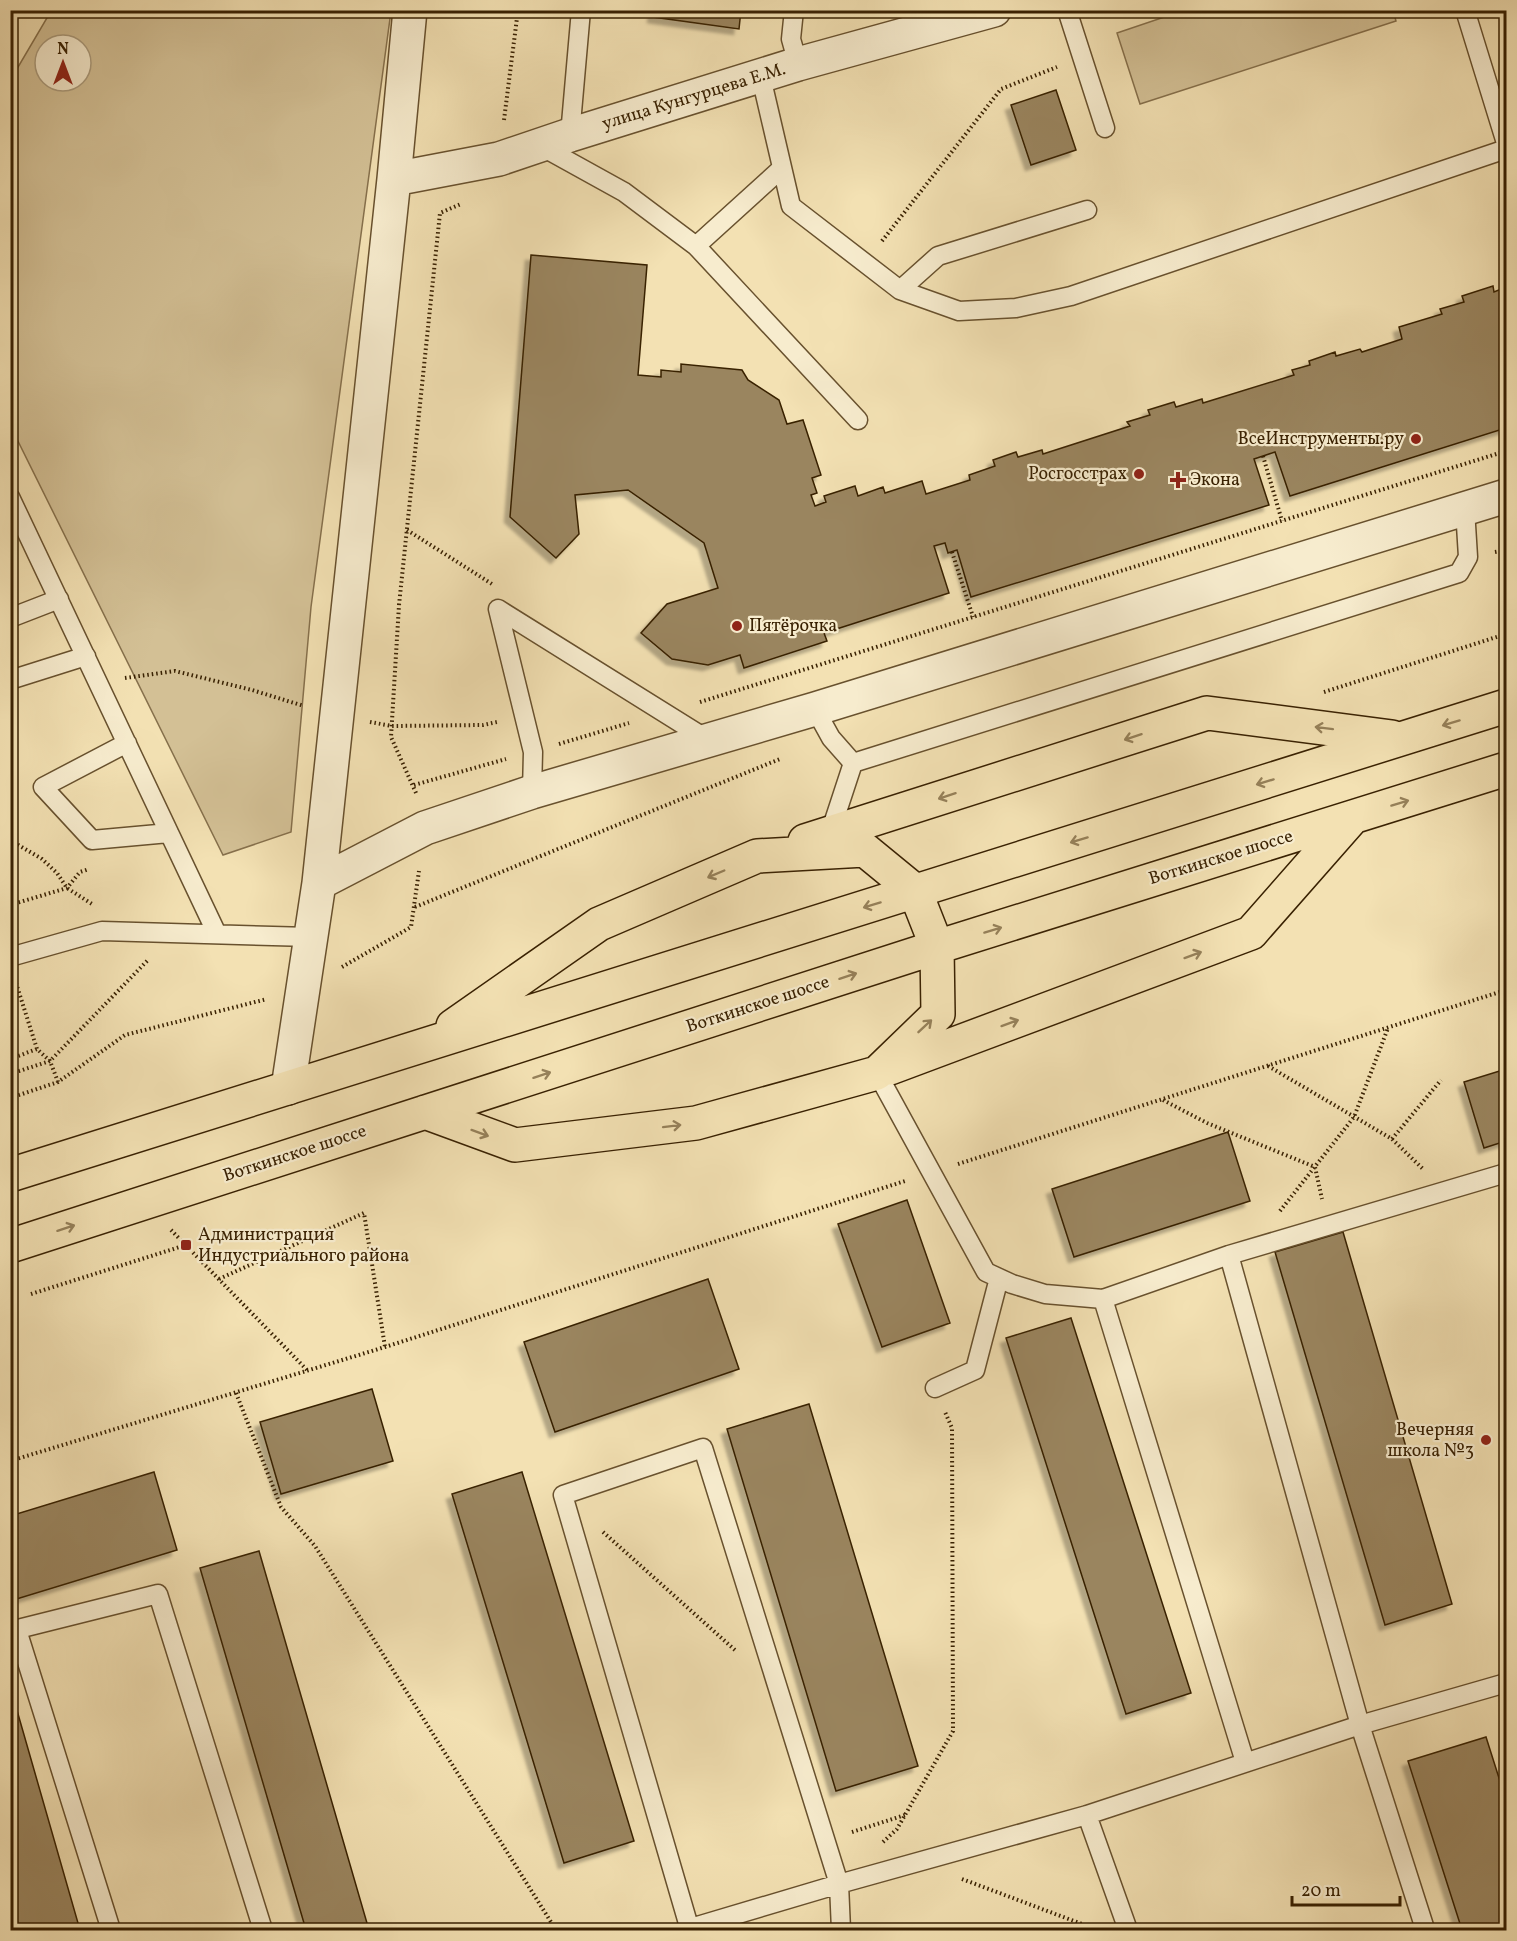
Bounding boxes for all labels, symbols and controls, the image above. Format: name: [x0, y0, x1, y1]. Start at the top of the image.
north arrow: [33, 33, 93, 93]
text: N: [57, 39, 69, 61]
street label: улица Кунгурцева Е.М.: [599, 57, 789, 137]
place label: ВсеИнструменты.ру: [1237, 427, 1404, 452]
marker: ВсеИнструменты.ру: [1409, 432, 1423, 446]
place label: Росгосстрах: [1028, 462, 1127, 487]
marker: Росгосстрах: [1132, 467, 1146, 481]
place label: Экона: [1190, 468, 1240, 493]
marker: Экона: [1171, 473, 1185, 487]
place label: Пятёрочка: [749, 614, 837, 639]
marker: Пятёрочка: [730, 619, 744, 633]
one-way arrow: [1442, 719, 1461, 730]
one-way arrow: [1314, 723, 1334, 734]
one-way arrow: [1124, 732, 1143, 743]
one-way arrow: [1256, 777, 1275, 788]
one-way arrow: [938, 791, 957, 802]
one-way arrow: [1390, 796, 1409, 807]
street label: Воткинское шоссе: [1146, 824, 1296, 892]
one-way arrow: [1070, 835, 1089, 846]
one-way arrow: [707, 869, 725, 880]
one-way arrow: [863, 900, 882, 911]
one-way arrow: [983, 923, 1002, 934]
one-way arrow: [1183, 949, 1202, 960]
street label: Воткинское шоссе: [683, 970, 833, 1040]
one-way arrow: [838, 970, 857, 981]
one-way arrow: [1000, 1017, 1019, 1028]
one-way arrow: [918, 1019, 933, 1034]
one-way arrow: [532, 1068, 551, 1079]
street label: Воткинское шоссе: [220, 1119, 370, 1189]
one-way arrow: [661, 1120, 681, 1131]
one-way arrow: [470, 1128, 489, 1139]
one-way arrow: [56, 1222, 75, 1233]
place label: Администрация Индустриального района: [198, 1223, 409, 1269]
marker: Администрация Индустриального района: [179, 1238, 193, 1252]
place label: Вечерняя школа №3: [1388, 1418, 1474, 1464]
marker: Вечерняя школа №3: [1479, 1433, 1493, 1447]
scale bar: [1292, 1869, 1400, 1907]
text: 20 m: [1301, 1879, 1341, 1904]

